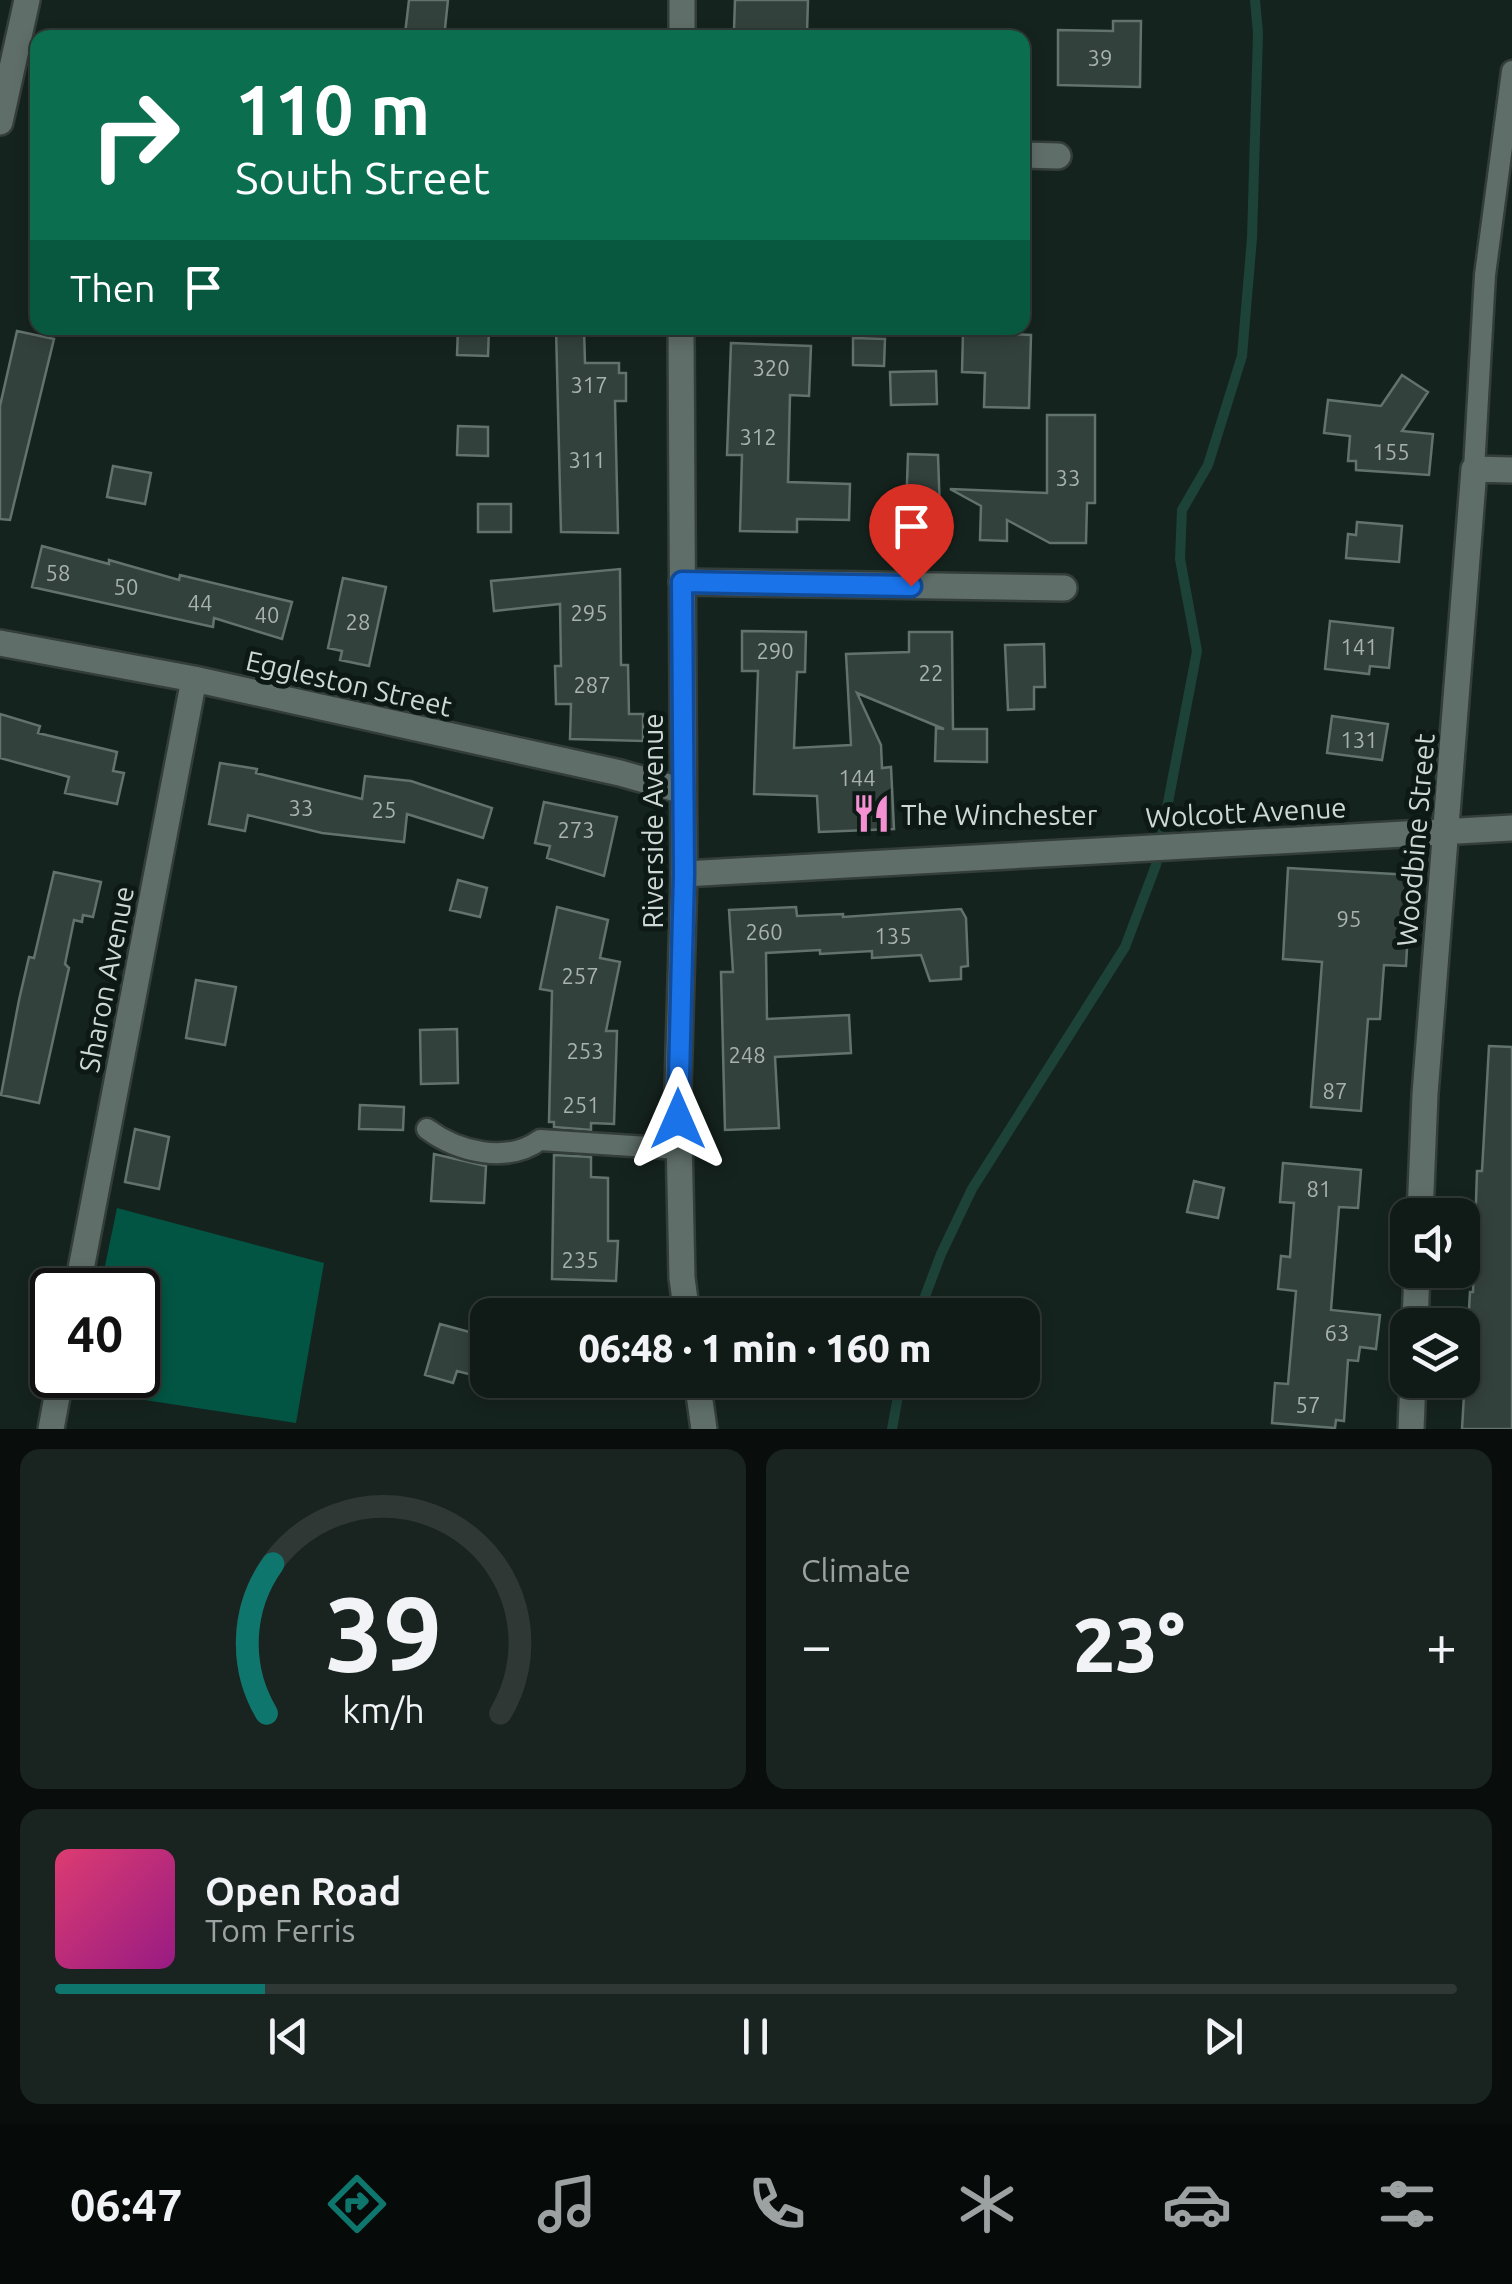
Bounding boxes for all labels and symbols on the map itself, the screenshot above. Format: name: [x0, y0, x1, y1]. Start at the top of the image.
house number: 39: [1088, 45, 1112, 70]
house number: 320: [752, 355, 790, 380]
house number: 317: [570, 372, 608, 397]
house number: 312: [739, 424, 777, 449]
house number: 155: [1372, 439, 1410, 464]
house number: 311: [568, 447, 606, 472]
house number: 33: [1056, 465, 1080, 490]
pin: [869, 484, 954, 587]
house number: 58: [46, 560, 70, 585]
house number: 50: [114, 574, 138, 599]
house number: 44: [188, 590, 212, 615]
house number: 295: [570, 600, 608, 625]
house number: 40: [255, 602, 279, 627]
house number: 28: [346, 609, 370, 634]
house number: 141: [1340, 634, 1378, 659]
house number: 290: [756, 638, 794, 663]
street label: Eggleston Street: [243, 644, 455, 722]
house number: 22: [919, 660, 943, 685]
house number: 287: [573, 672, 611, 697]
street label: Riverside Avenue: [637, 713, 668, 929]
house number: 131: [1340, 727, 1378, 752]
street label: Woodbine Street: [1390, 732, 1440, 948]
house number: 144: [838, 765, 876, 790]
street label: Wolcott Avenue: [1145, 791, 1347, 833]
restaurant icon: The Winchester: [850, 793, 892, 835]
house number: 33: [289, 795, 313, 820]
house number: 25: [372, 797, 396, 822]
place label: The Winchester: [901, 799, 1098, 830]
house number: 273: [557, 817, 595, 842]
street label: Sharon Avenue: [73, 883, 139, 1075]
house number: 95: [1337, 906, 1361, 931]
house number: 260: [745, 919, 783, 944]
house number: 135: [874, 923, 912, 948]
house number: 257: [561, 963, 599, 988]
house number: 253: [566, 1038, 604, 1063]
house number: 248: [728, 1042, 766, 1067]
position arrow: [626, 1067, 730, 1171]
house number: 87: [1323, 1078, 1347, 1103]
house number: 251: [562, 1092, 600, 1117]
house number: 81: [1307, 1176, 1331, 1201]
house number: 235: [561, 1247, 599, 1272]
speed limit sign: 40: [30, 1268, 160, 1398]
house number: 63: [1325, 1320, 1349, 1345]
house number: 57: [1296, 1392, 1320, 1417]

